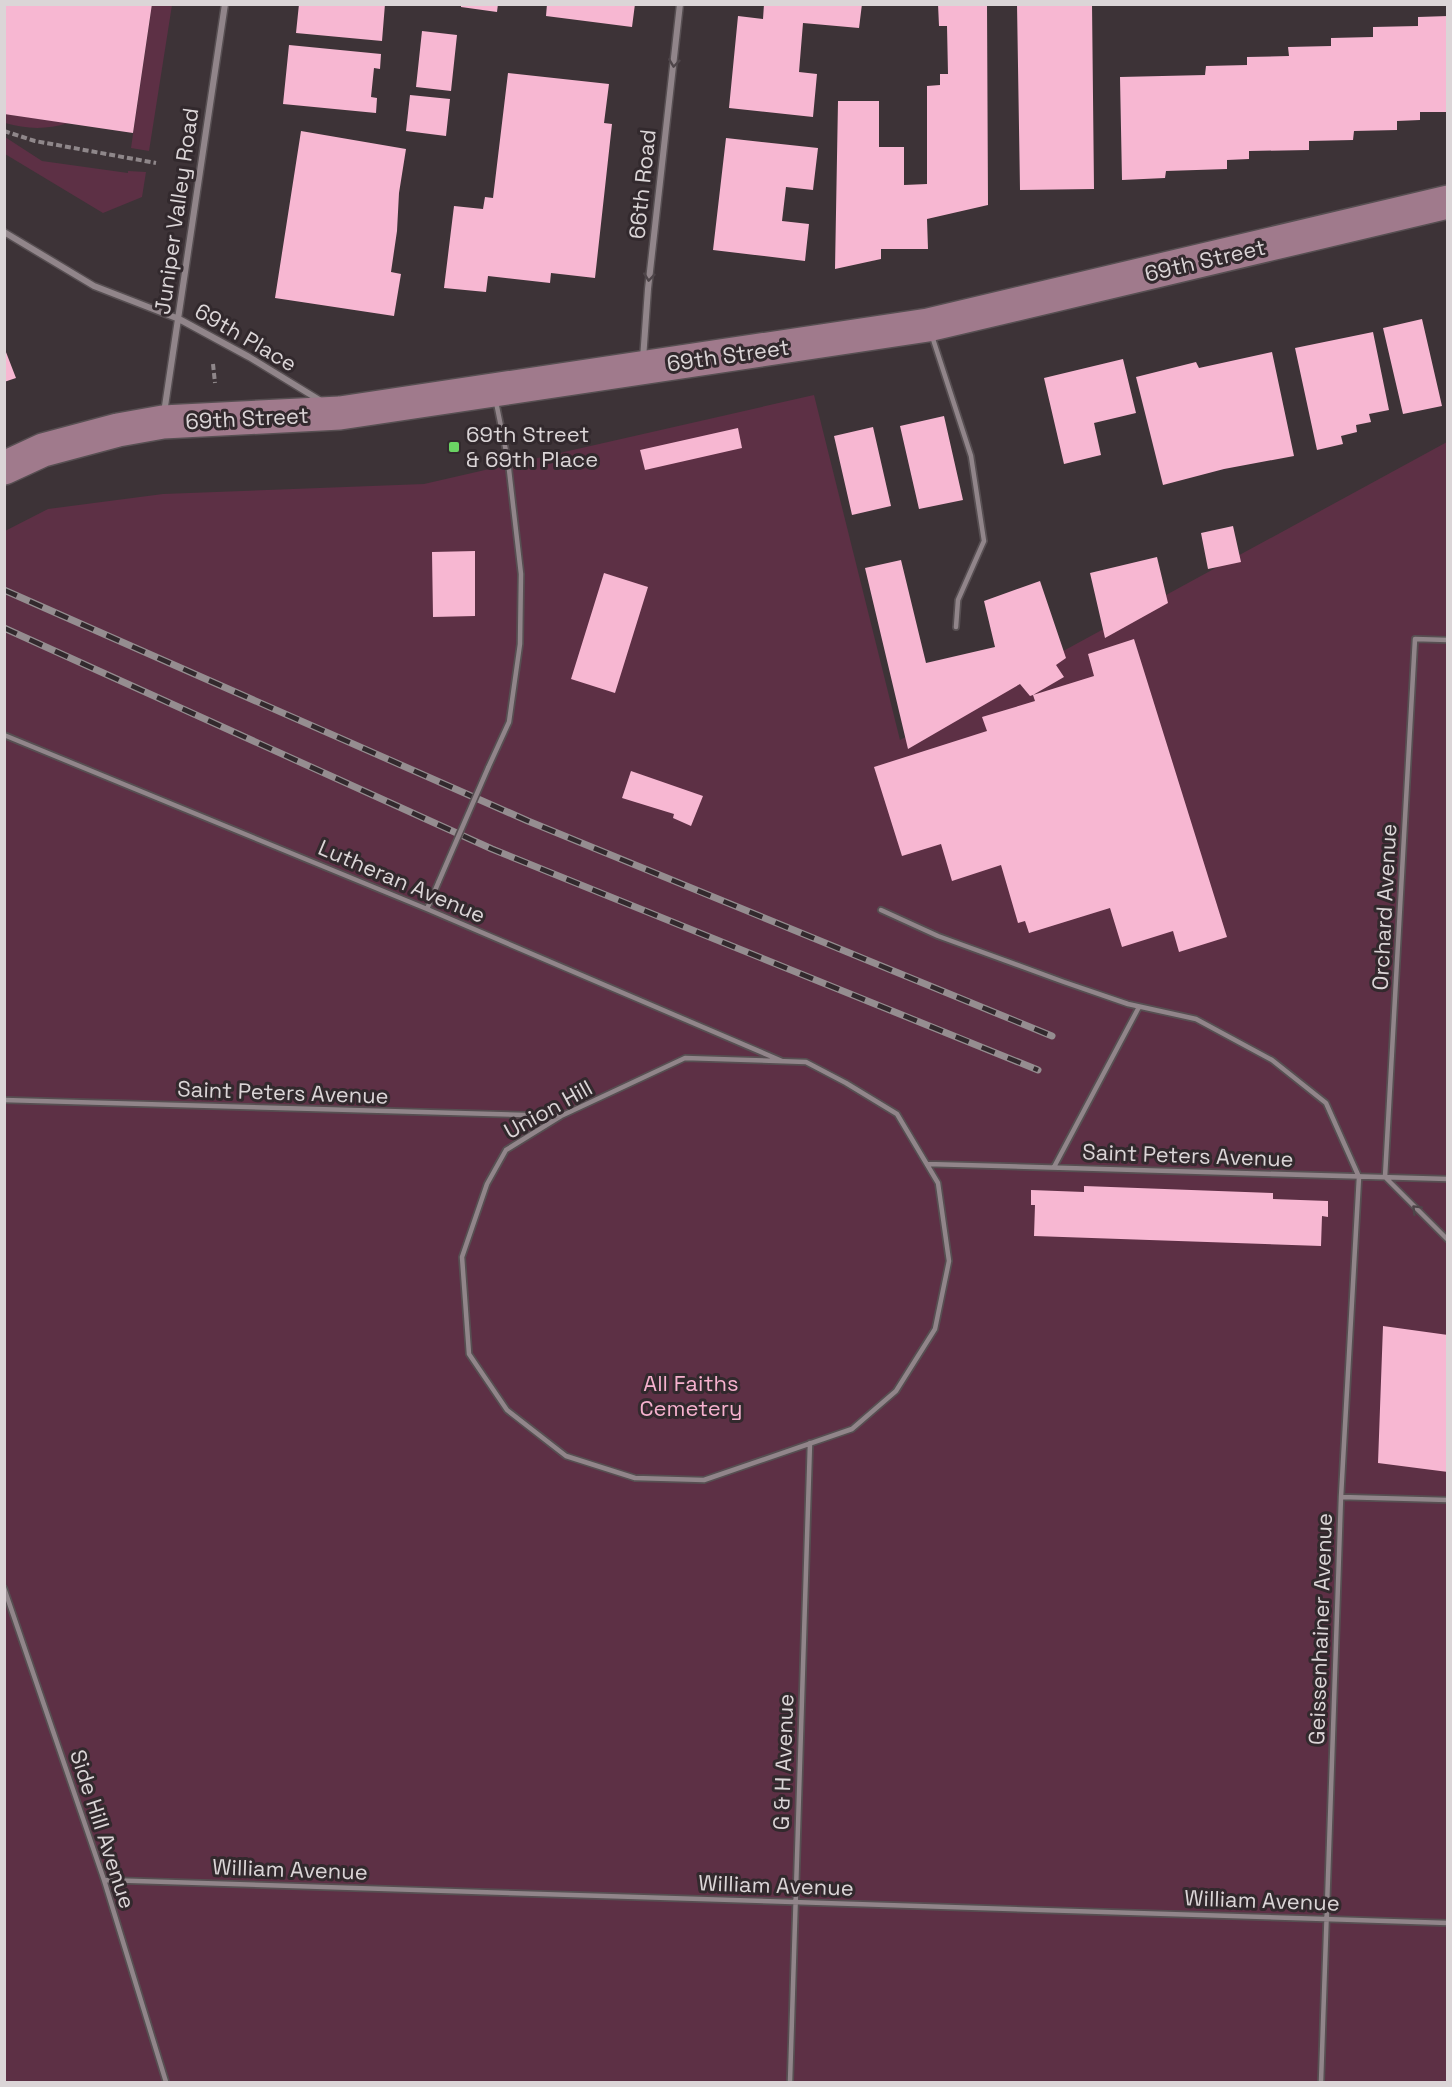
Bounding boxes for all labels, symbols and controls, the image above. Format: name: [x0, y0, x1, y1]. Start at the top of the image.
one-way arrow: [668, 58, 681, 67]
street label: Juniper Valley Road: [148, 106, 204, 316]
street label: 66th Road: [622, 128, 662, 240]
street label: 69th Street: [1142, 232, 1268, 288]
one-way arrow: [643, 273, 656, 282]
street label: 69th Place: [190, 297, 302, 377]
street label: 69th Street: [665, 333, 791, 377]
street label: 69th Street: [185, 401, 309, 435]
place label: 69th Street & 69th Place: [466, 420, 598, 473]
marker: 69th Street & 69th Place: [447, 440, 461, 454]
street label: Orchard Avenue: [1366, 823, 1402, 991]
street label: Lutheran Avenue: [314, 833, 490, 929]
street label: Union Hill: [499, 1073, 597, 1145]
street label: Saint Peters Avenue: [177, 1074, 389, 1110]
street label: Saint Peters Avenue: [1082, 1137, 1294, 1173]
one-way arrow: [1413, 1205, 1424, 1216]
park label: All Faiths Cemetery: [639, 1369, 743, 1422]
street label: Geissenhainer Avenue: [1302, 1513, 1338, 1745]
street label: G & H Avenue: [767, 1693, 799, 1831]
street label: Side Hill Avenue: [64, 1746, 142, 1912]
street label: William Avenue: [212, 1852, 368, 1886]
street label: William Avenue: [698, 1868, 854, 1902]
street label: William Avenue: [1184, 1883, 1340, 1917]

